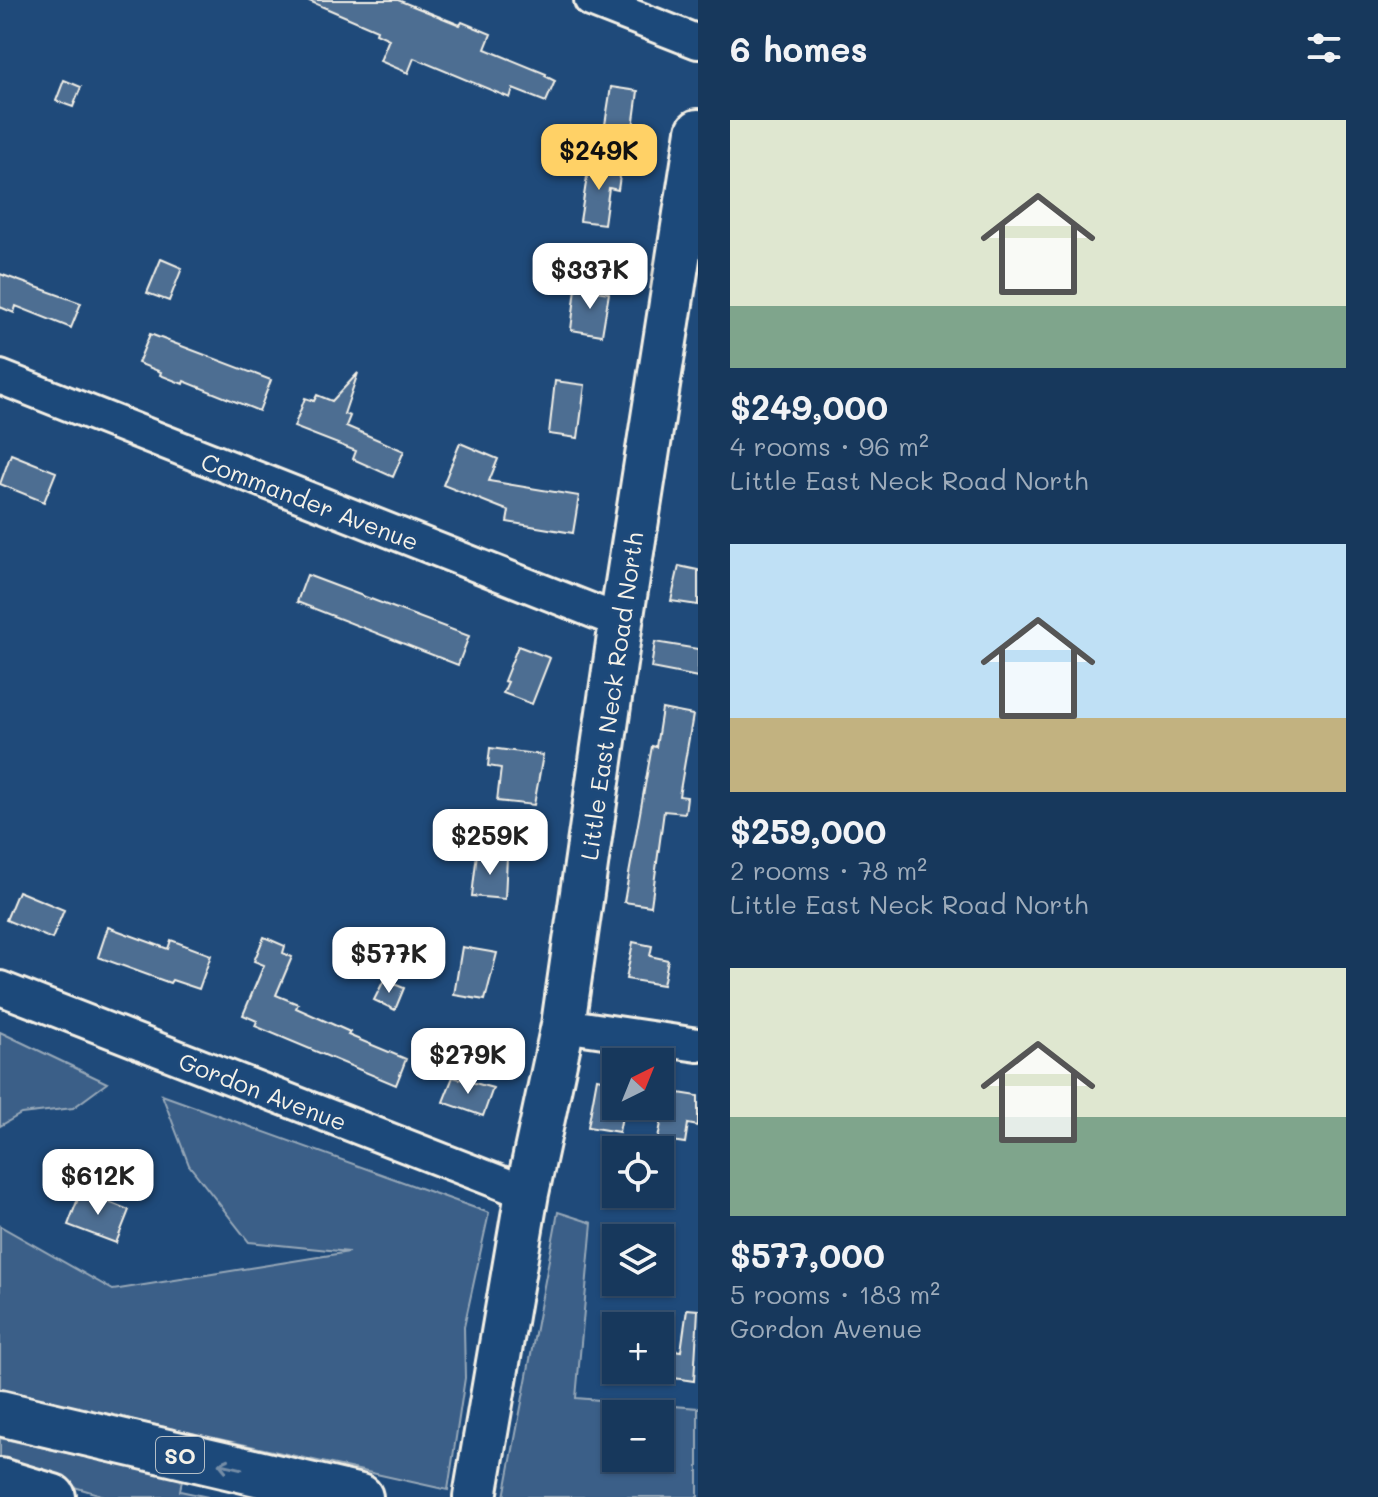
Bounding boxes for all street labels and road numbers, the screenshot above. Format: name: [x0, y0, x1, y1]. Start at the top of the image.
street label: Commander Avenue: [197, 445, 423, 557]
street label: Little East Neck Road North: [573, 530, 649, 862]
street label: Gordon Avenue: [175, 1045, 351, 1137]
road number: SO: [156, 1437, 204, 1473]

